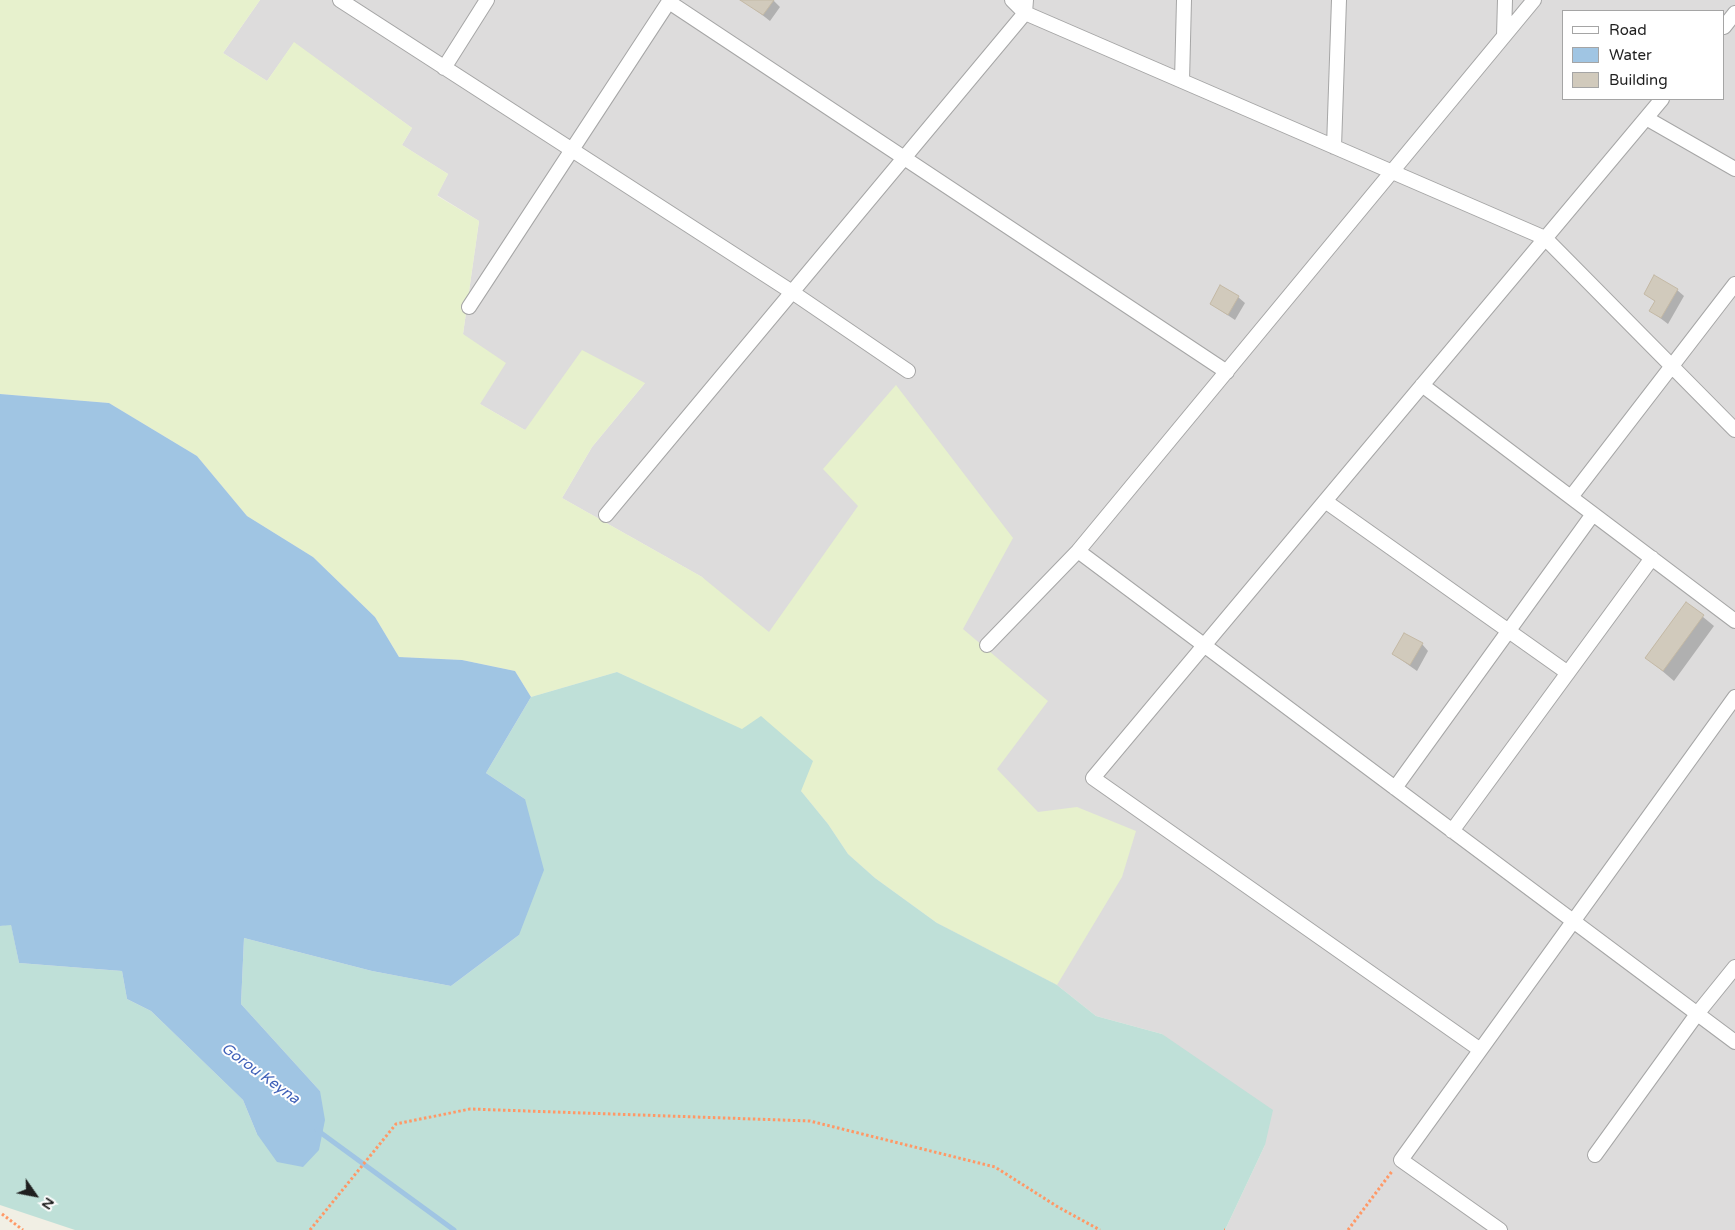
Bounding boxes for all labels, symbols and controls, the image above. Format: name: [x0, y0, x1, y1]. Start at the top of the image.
legend: [1562, 10, 1725, 100]
text: Road: [1609, 21, 1647, 39]
text: Water: [1609, 46, 1652, 64]
text: Building: [1609, 71, 1668, 89]
water label: Gorou Keyna: [217, 1040, 303, 1108]
north arrow: [10, 1170, 60, 1220]
text: N: [38, 1194, 58, 1213]

